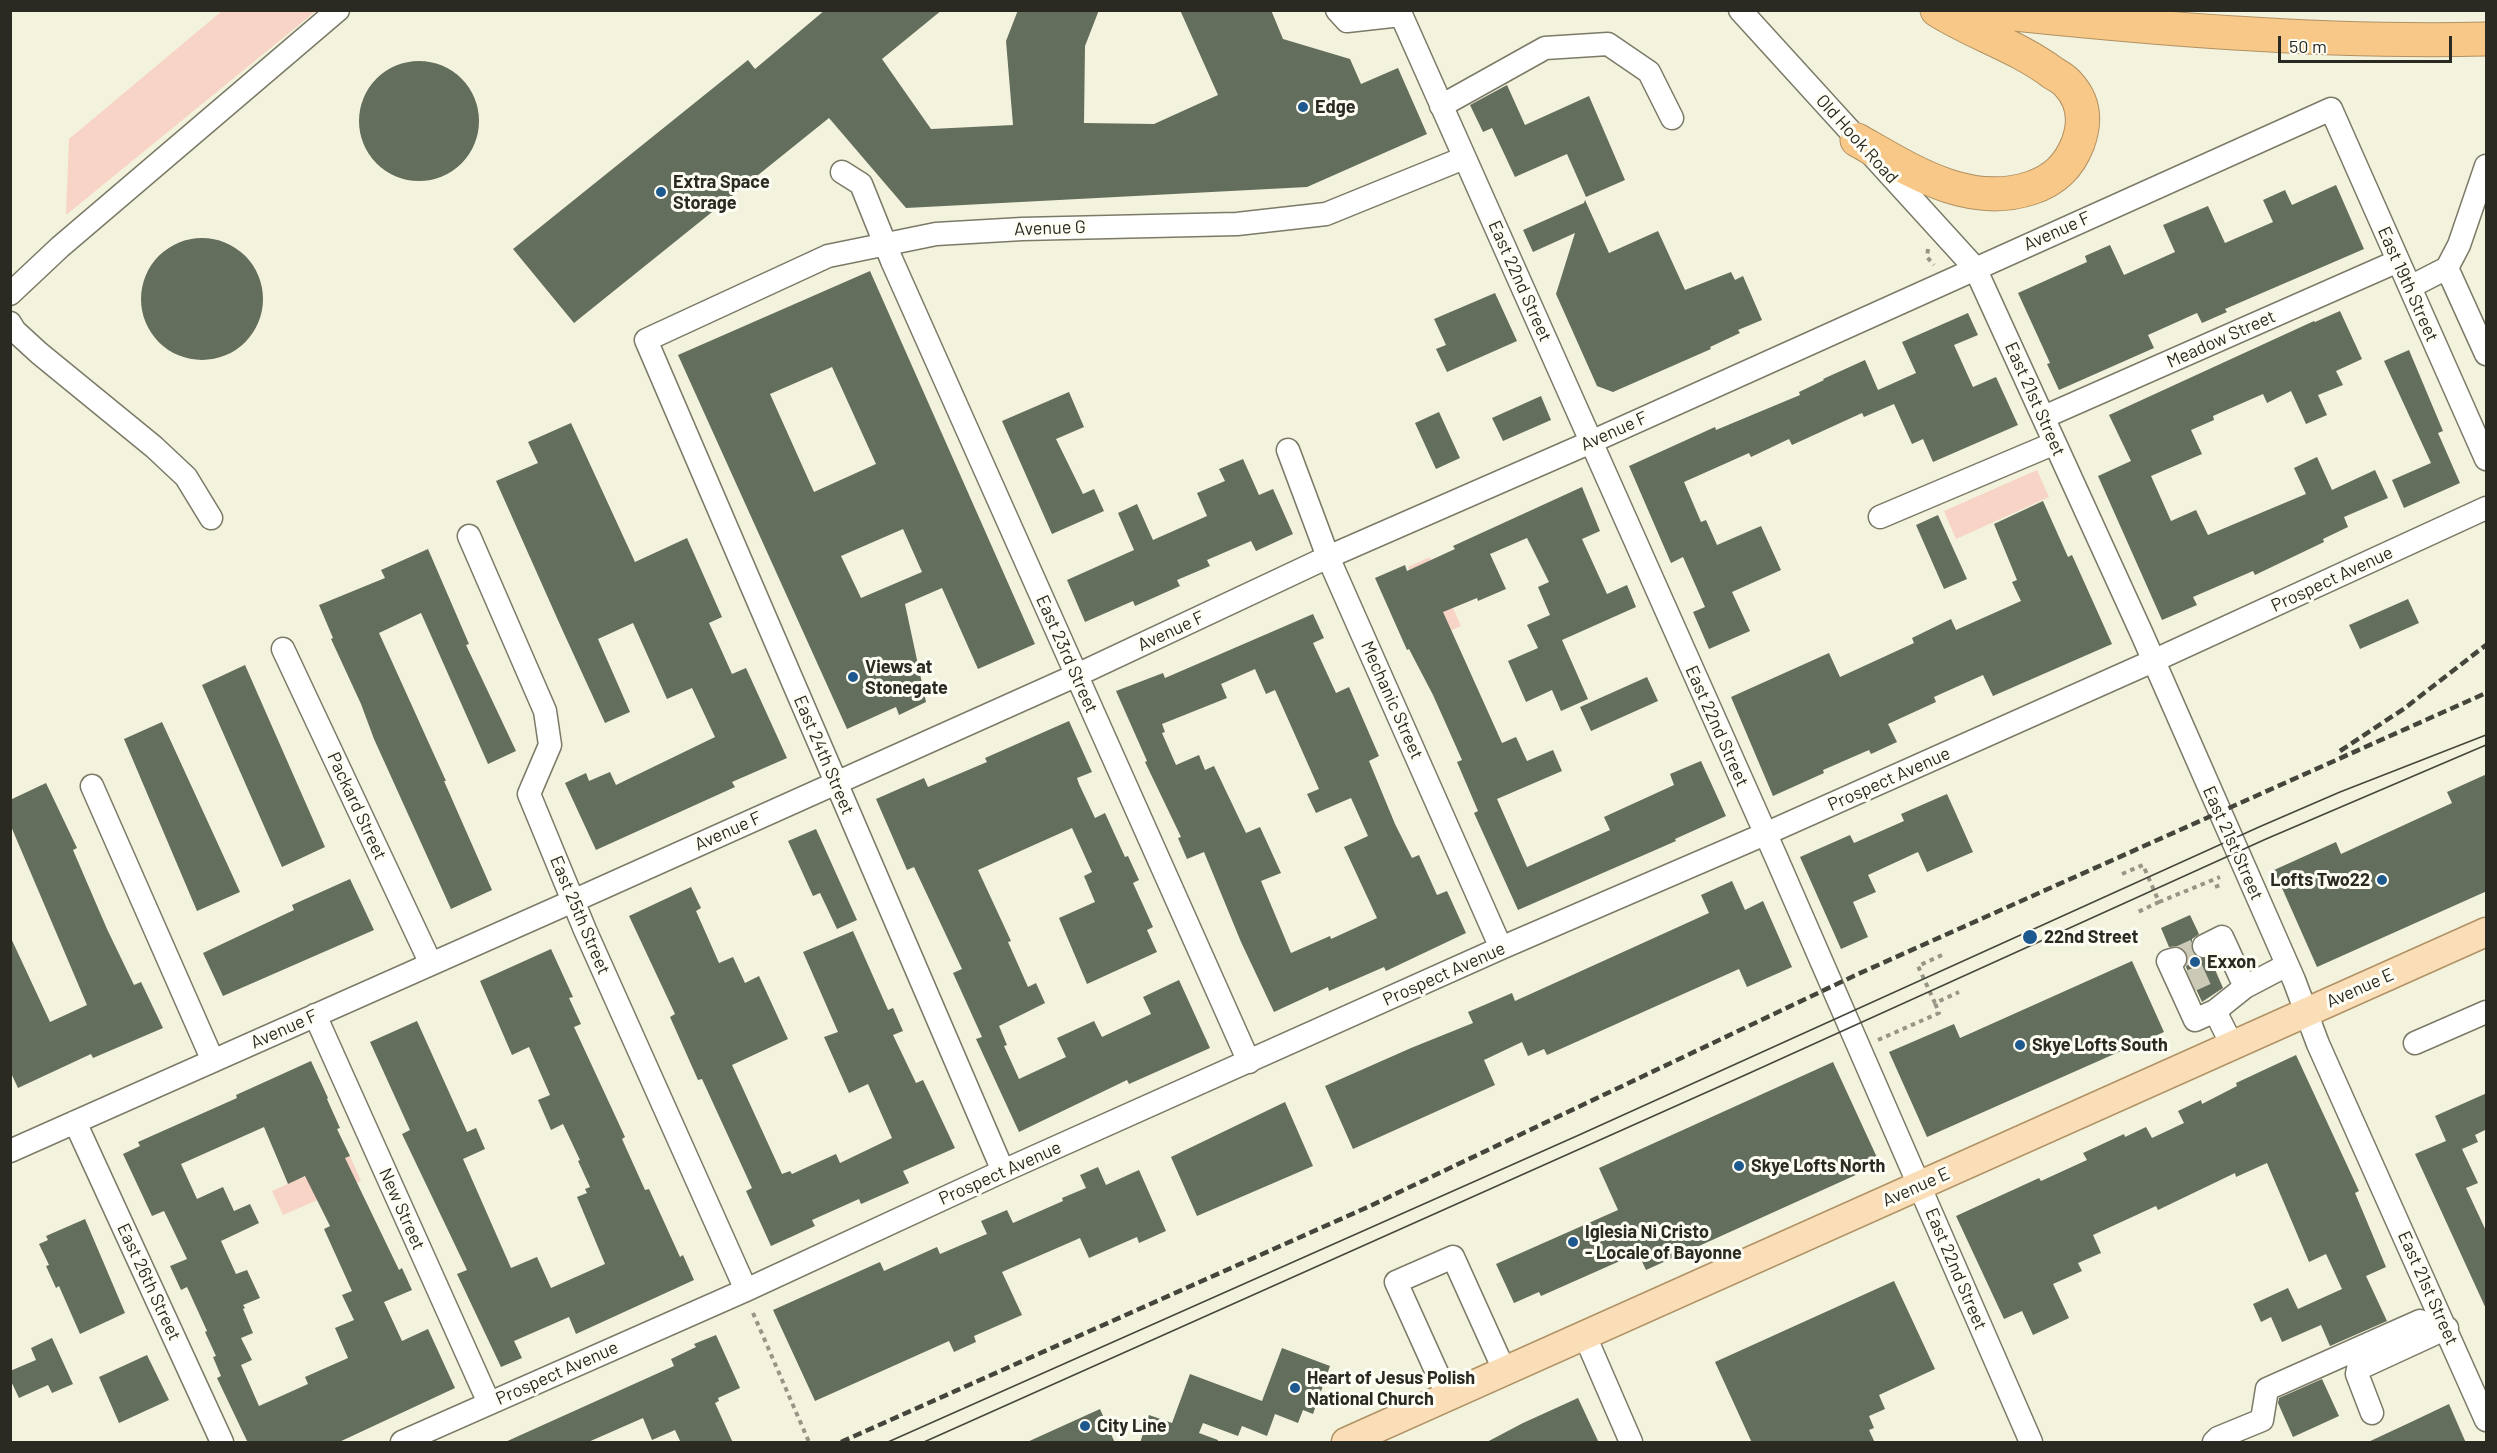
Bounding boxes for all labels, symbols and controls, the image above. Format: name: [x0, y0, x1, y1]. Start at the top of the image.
scale bar: [2281, 24, 2455, 62]
text: 50 m: [2289, 35, 2327, 57]
street label: Old Hook Road: [1811, 90, 1903, 188]
place label: Edge: [1315, 96, 1356, 118]
marker: Edge: [1296, 100, 1310, 114]
place label: Extra Space Storage: [673, 171, 770, 213]
marker: Extra Space Storage: [654, 185, 668, 199]
street label: Avenue F: [2020, 207, 2094, 255]
street label: Avenue G: [1014, 216, 1086, 240]
street label: East 22nd Street: [1484, 217, 1556, 345]
street label: East 19th Street: [2373, 223, 2443, 345]
street label: Meadow Street: [2163, 305, 2279, 373]
street label: East 21st Street: [2000, 339, 2070, 459]
street label: Avenue F: [1577, 407, 1651, 455]
street label: Prospect Avenue: [2268, 541, 2396, 617]
street label: East 23rd Street: [1031, 592, 1103, 716]
street label: Avenue F: [1134, 606, 1208, 656]
street label: Mechanic Street: [1356, 638, 1428, 762]
place label: Views at Stonegate: [865, 656, 948, 698]
street label: East 22nd Street: [1681, 662, 1753, 790]
marker: Views at Stonegate: [846, 670, 860, 684]
street label: East 24th Street: [789, 692, 859, 818]
street label: Prospect Avenue: [1824, 742, 1954, 816]
street label: Packard Street: [323, 749, 391, 863]
street label: East 21st Street: [2198, 783, 2268, 903]
street label: Avenue F: [691, 807, 765, 855]
street label: East 25th Street: [545, 852, 615, 978]
place label: Lofts Two22: [2270, 869, 2370, 891]
marker: Lofts Two22: [2375, 873, 2389, 887]
place label: 22nd Street: [2044, 926, 2138, 948]
marker: 22nd Street: [2021, 928, 2039, 946]
street label: Prospect Avenue: [1379, 937, 1509, 1011]
place label: Exxon: [2207, 951, 2256, 973]
marker: Exxon: [2188, 955, 2202, 969]
street label: Avenue E: [2323, 964, 2397, 1012]
street label: Avenue F: [247, 1005, 321, 1053]
place label: Skye Lofts South: [2032, 1034, 2168, 1056]
marker: Skye Lofts South: [2013, 1038, 2027, 1052]
street label: Prospect Avenue: [935, 1136, 1065, 1210]
place label: Skye Lofts North: [1751, 1155, 1885, 1177]
marker: Skye Lofts North: [1732, 1159, 1746, 1173]
street label: Avenue E: [1879, 1163, 1953, 1211]
street label: New Street: [374, 1165, 430, 1253]
street label: East 22nd Street: [1921, 1205, 1991, 1333]
street label: East 26th Street: [112, 1220, 186, 1344]
place label: Iglesia Ni Cristo - Locale of Bayonne: [1585, 1221, 1742, 1264]
street label: East 21st Street: [2393, 1228, 2463, 1348]
marker: Iglesia Ni Cristo - Locale of Bayonne: [1566, 1235, 1580, 1249]
street label: Prospect Avenue: [492, 1336, 622, 1410]
place label: Heart of Jesus Polish National Church: [1307, 1367, 1475, 1410]
marker: Heart of Jesus Polish National Church: [1288, 1381, 1302, 1395]
place label: City Line: [1097, 1415, 1167, 1437]
marker: City Line: [1078, 1419, 1092, 1433]

